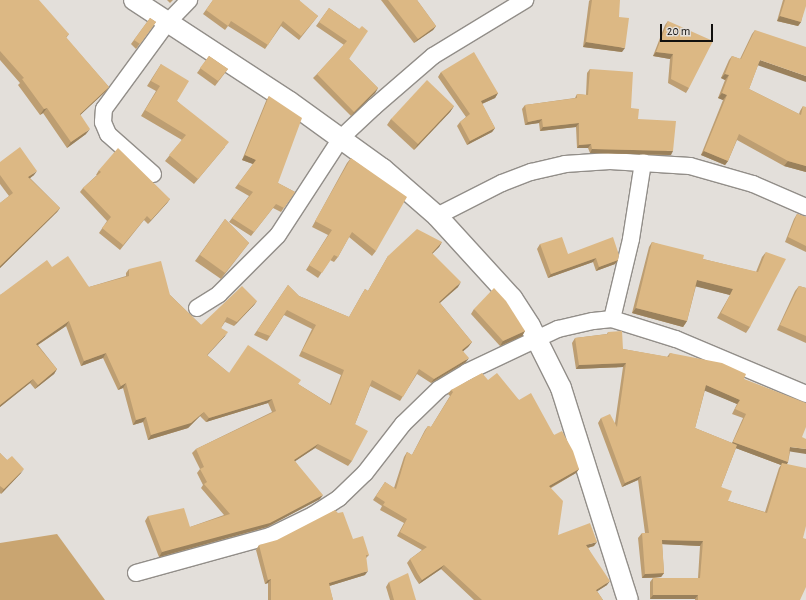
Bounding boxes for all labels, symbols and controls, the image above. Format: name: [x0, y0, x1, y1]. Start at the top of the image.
scale bar: [662, 16, 715, 42]
text: 20 m: [667, 25, 690, 37]

